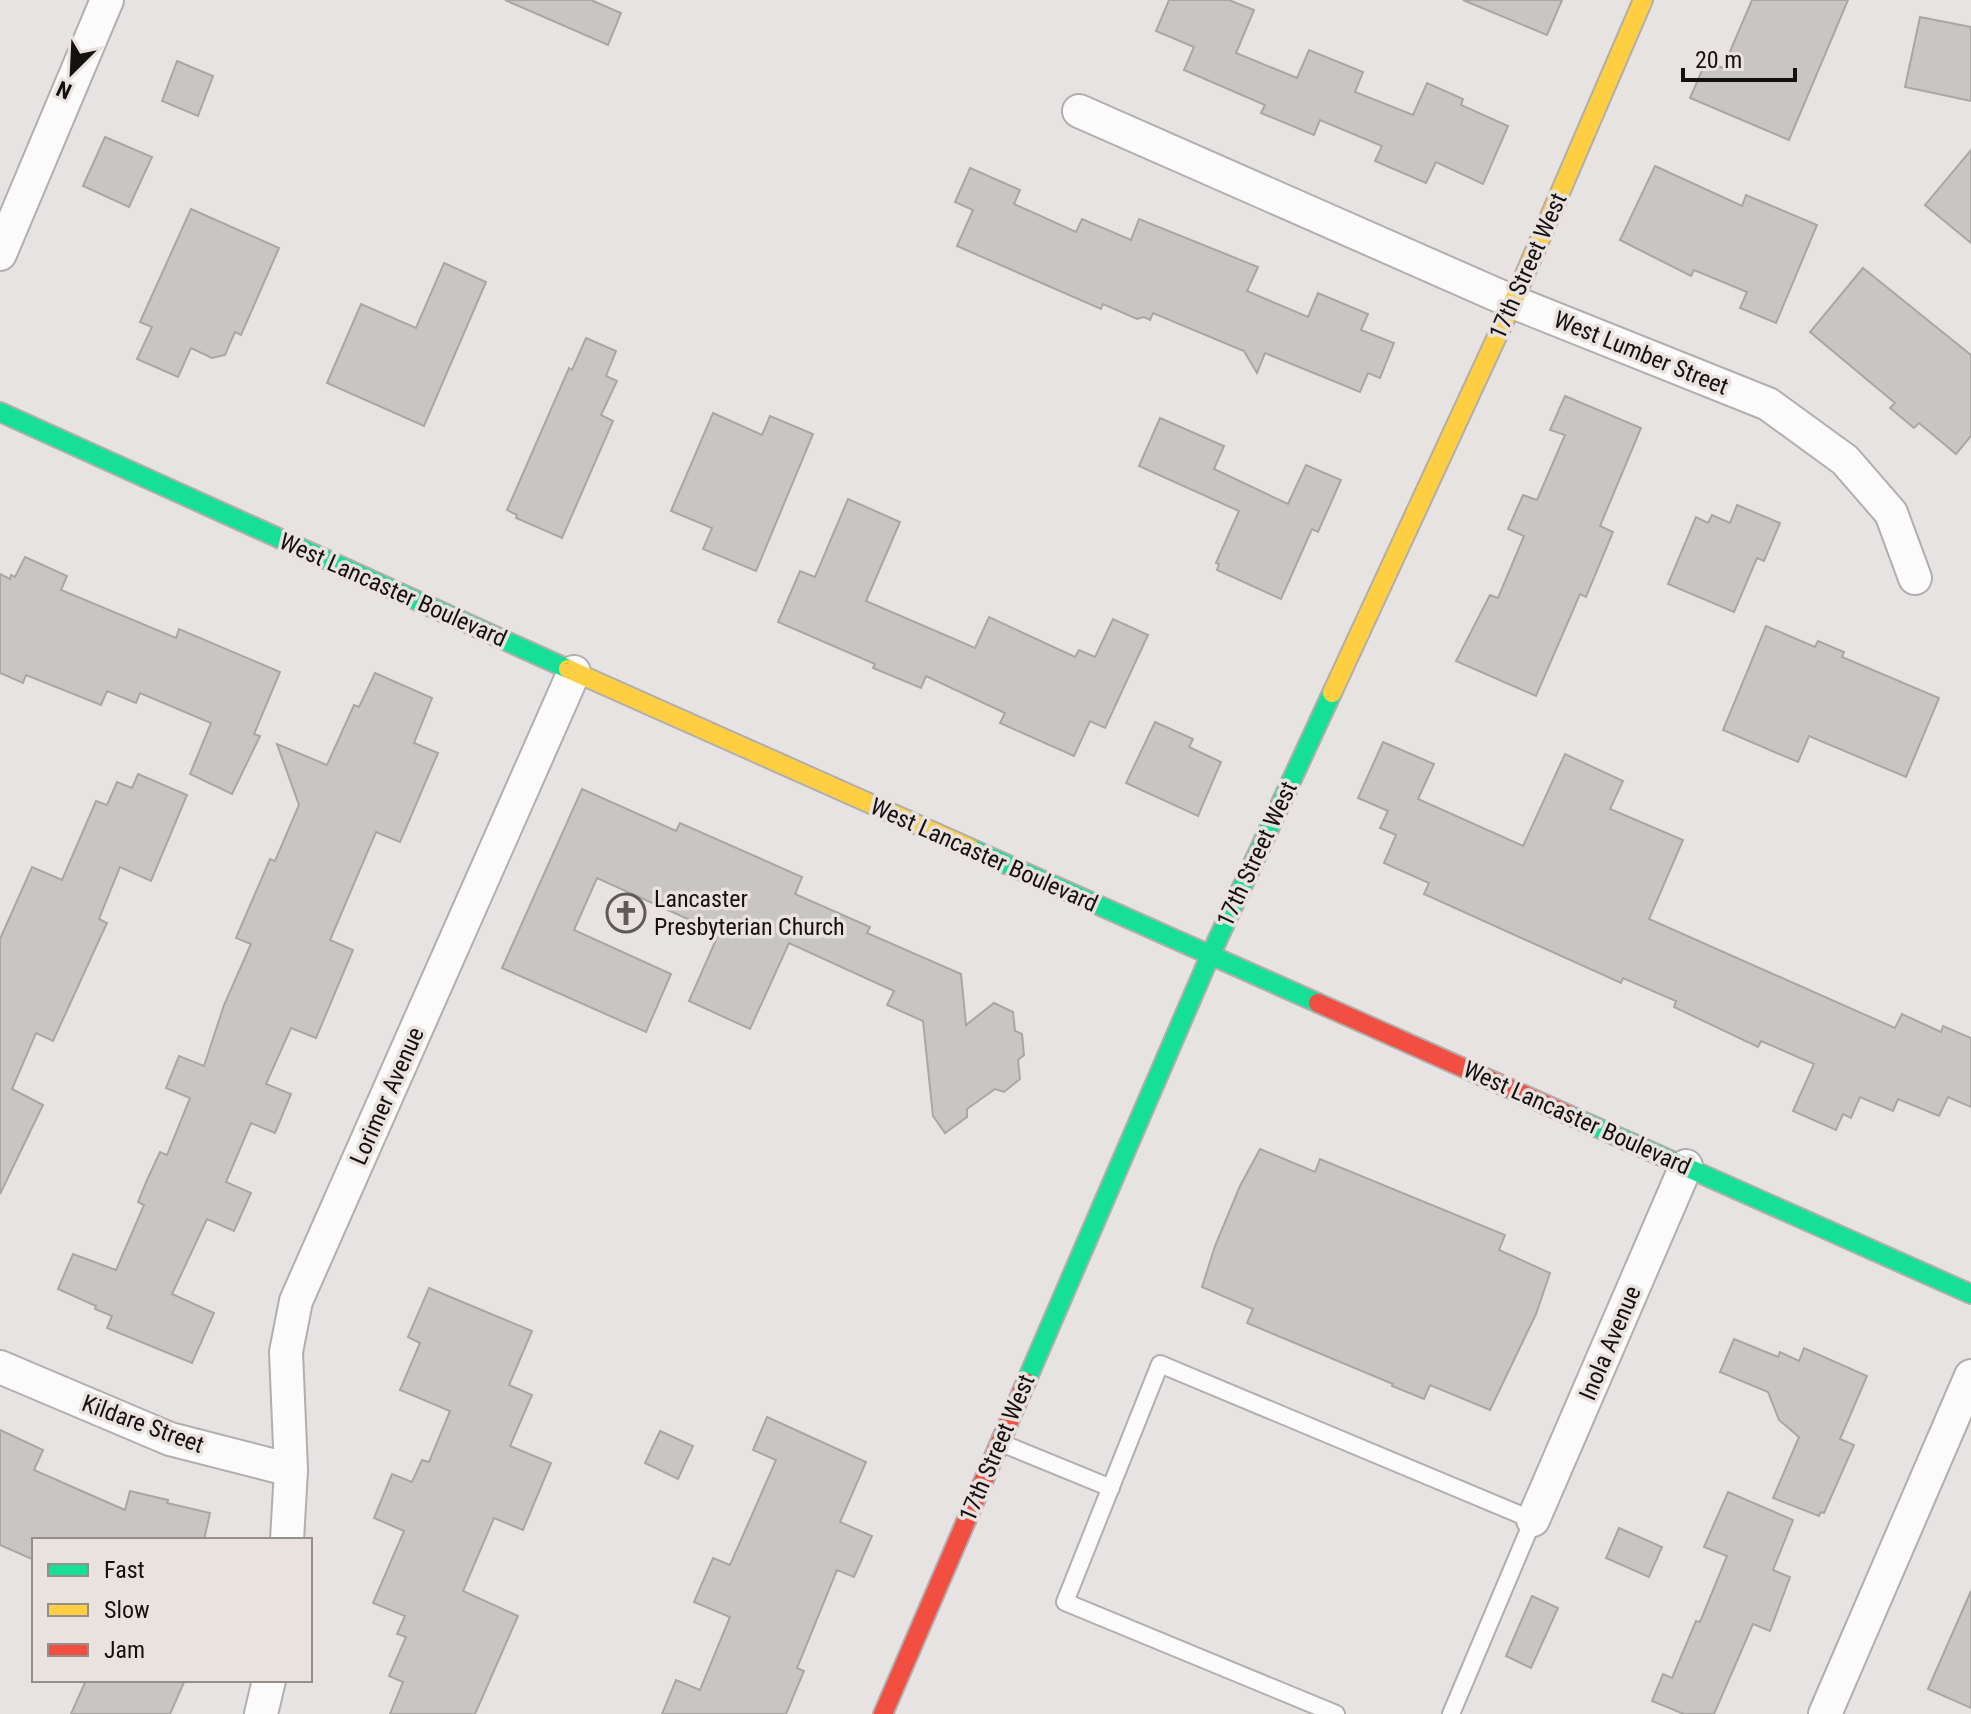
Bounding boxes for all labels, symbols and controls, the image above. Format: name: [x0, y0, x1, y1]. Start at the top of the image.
north arrow: [32, 32, 112, 112]
scale bar: [1683, 32, 1795, 82]
text: 20 m: [1695, 46, 1742, 74]
text: N: [53, 76, 75, 104]
street label: 17th Street West: [1483, 189, 1573, 343]
street label: West Lumber Street: [1550, 305, 1732, 401]
street label: West Lancaster Boulevard: [275, 527, 511, 653]
street label: 17th Street West: [1211, 777, 1303, 931]
street label: West Lancaster Boulevard: [866, 792, 1102, 918]
place label: Lancaster Presbyterian Church: [654, 885, 845, 941]
church icon: Lancaster Presbyterian Church: [605, 892, 647, 934]
street label: Lorimer Avenue: [344, 1023, 430, 1169]
street label: West Lancaster Boulevard: [1459, 1055, 1695, 1181]
street label: Inola Avenue: [1573, 1282, 1647, 1404]
street label: 17th Street West: [953, 1370, 1041, 1526]
street label: Kildare Street: [78, 1389, 208, 1459]
legend: [32, 1538, 312, 1682]
text: Fast: [104, 1556, 145, 1584]
text: Slow: [104, 1596, 150, 1624]
text: Jam: [104, 1636, 145, 1664]

